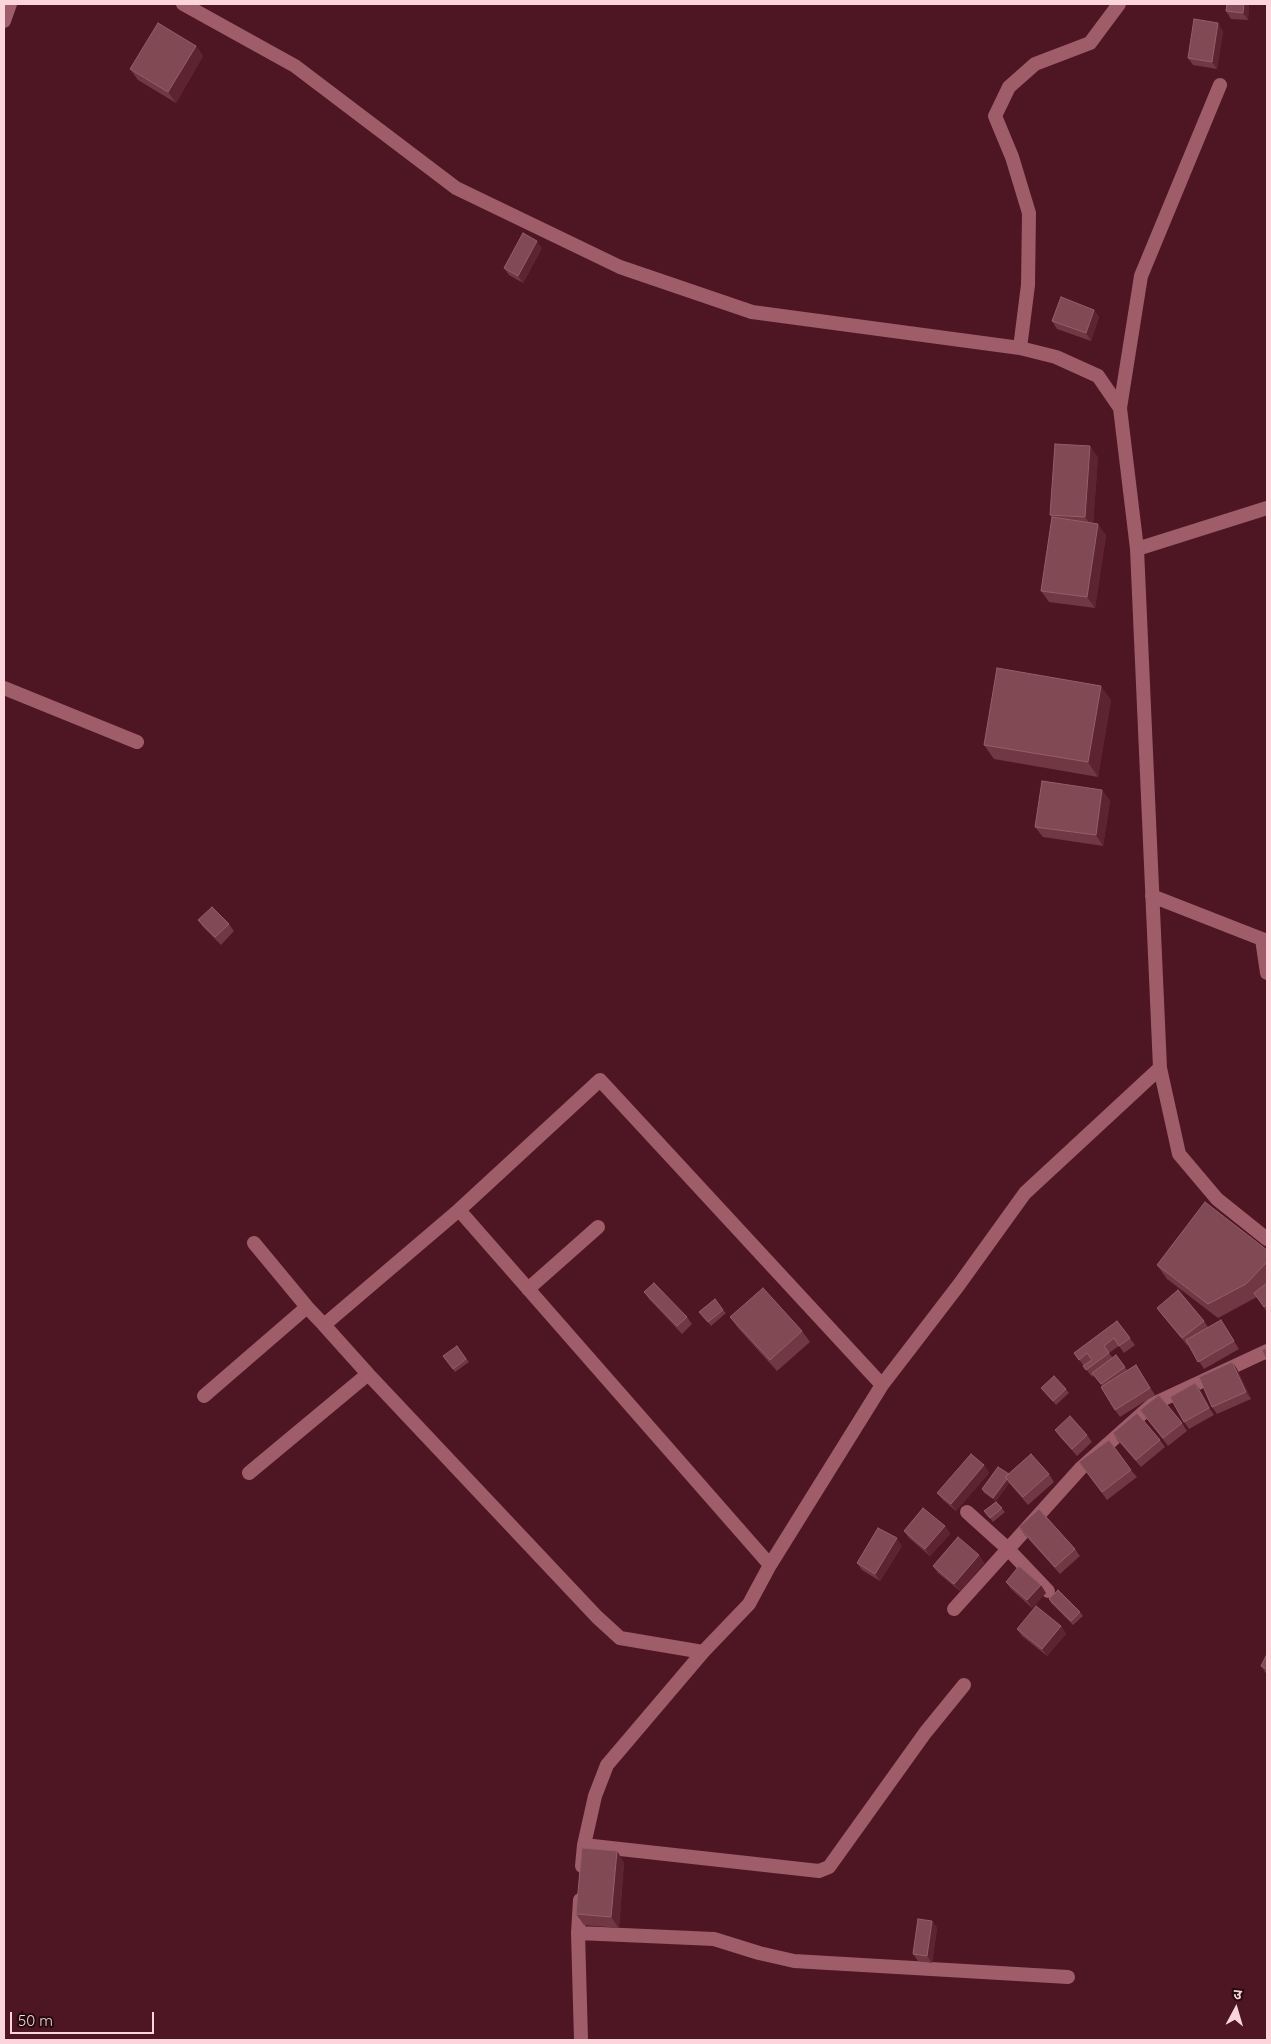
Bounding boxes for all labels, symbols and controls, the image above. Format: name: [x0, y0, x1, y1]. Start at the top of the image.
north arrow: [1211, 1984, 1261, 2034]
text: उ: [1233, 1985, 1243, 2003]
scale bar: [12, 2002, 156, 2034]
text: 50 m: [18, 2011, 53, 2030]

